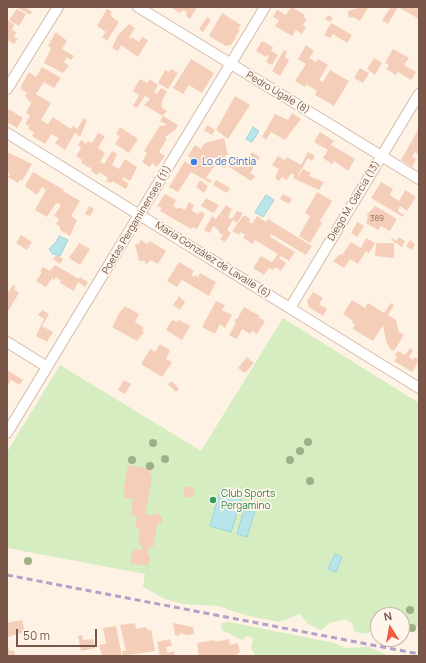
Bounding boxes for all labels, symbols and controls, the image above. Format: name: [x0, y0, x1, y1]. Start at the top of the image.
street label: Pedro Ugale (8): [244, 69, 312, 117]
place label: Lo de Cintia: [202, 156, 256, 168]
marker: Lo de Cintia: [189, 157, 199, 167]
street label: Diego M. García (13): [325, 159, 383, 243]
street label: Poetas Pergaminenses (11): [100, 164, 174, 276]
house number: 389: [370, 214, 384, 224]
street label: María González de Lavalle (6): [153, 219, 273, 301]
place label: Club Sports Pergamino: [221, 488, 275, 512]
marker: Club Sports Pergamino: [208, 495, 218, 505]
north arrow: [370, 607, 410, 647]
text: N: [382, 608, 393, 624]
scale bar: [18, 621, 99, 647]
text: 50 m: [23, 627, 50, 644]

